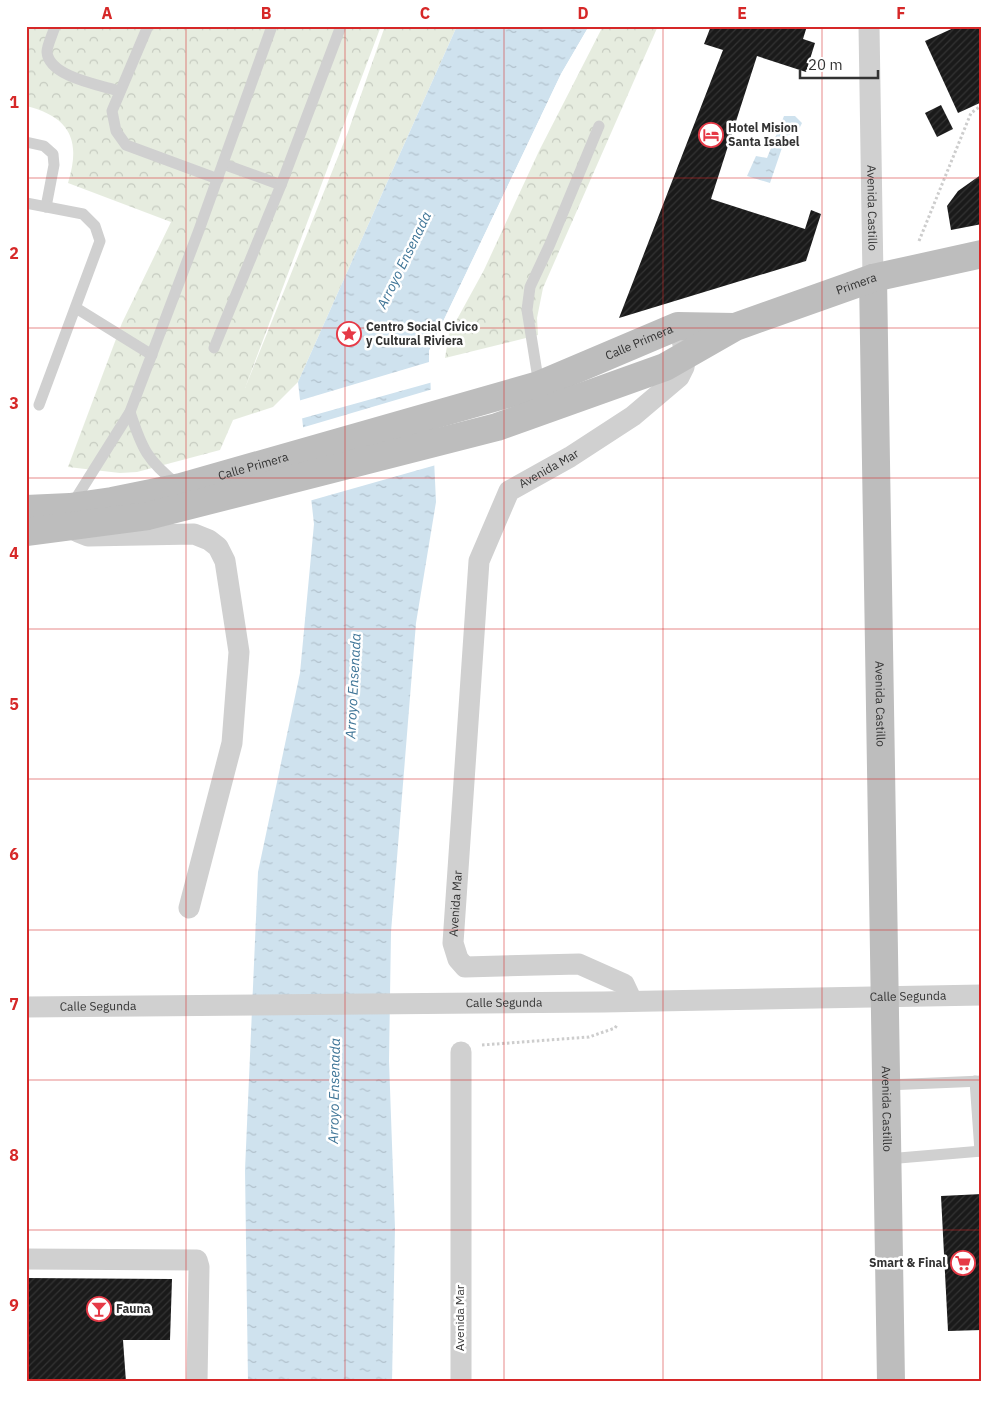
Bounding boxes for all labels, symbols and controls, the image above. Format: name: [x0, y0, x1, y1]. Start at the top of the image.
text: A: [102, 3, 113, 23]
text: B: [261, 3, 272, 23]
text: C: [420, 3, 430, 23]
text: D: [577, 3, 589, 23]
text: E: [737, 3, 747, 23]
text: F: [896, 3, 906, 23]
scale bar: [800, 48, 878, 80]
text: 20 m: [808, 55, 843, 74]
text: 1: [9, 92, 19, 112]
place label: Hotel Mision Santa Isabel: [728, 120, 800, 149]
hotel icon: Hotel Mision Santa Isabel: [698, 122, 724, 148]
street label: Avenida Castillo: [864, 165, 881, 251]
water label: Arroyo Ensenada: [372, 208, 435, 312]
text: 2: [9, 243, 19, 263]
street label: Primera: [834, 269, 879, 298]
place label: Centro Social Civico y Cultural Riviera: [366, 319, 478, 348]
place icon: Centro Social Civico y Cultural Riviera: [336, 321, 362, 347]
street label: Calle Primera: [603, 321, 676, 363]
text: 3: [9, 393, 19, 413]
street label: Avenida Mar: [516, 445, 582, 491]
street label: Calle Primera: [216, 449, 290, 483]
text: 4: [9, 543, 19, 563]
water label: Arroyo Ensenada: [341, 633, 365, 740]
street label: Avenida Castillo: [872, 661, 889, 747]
text: 5: [9, 694, 19, 714]
text: 6: [9, 844, 19, 864]
street label: Avenida Mar: [445, 869, 465, 937]
street label: Calle Segunda: [869, 988, 947, 1004]
text: 7: [9, 994, 19, 1014]
street label: Calle Segunda: [466, 995, 543, 1010]
street label: Calle Segunda: [60, 998, 137, 1014]
water label: Arroyo Ensenada: [324, 1038, 344, 1145]
street label: Avenida Castillo: [879, 1066, 895, 1152]
text: 8: [9, 1145, 19, 1165]
supermarket icon: Smart & Final: [950, 1250, 976, 1276]
place label: Smart & Final: [869, 1255, 946, 1270]
street label: Avenida Mar: [452, 1284, 467, 1351]
text: 9: [9, 1295, 19, 1315]
bar icon: Fauna: [86, 1296, 112, 1322]
place label: Fauna: [116, 1301, 151, 1316]

